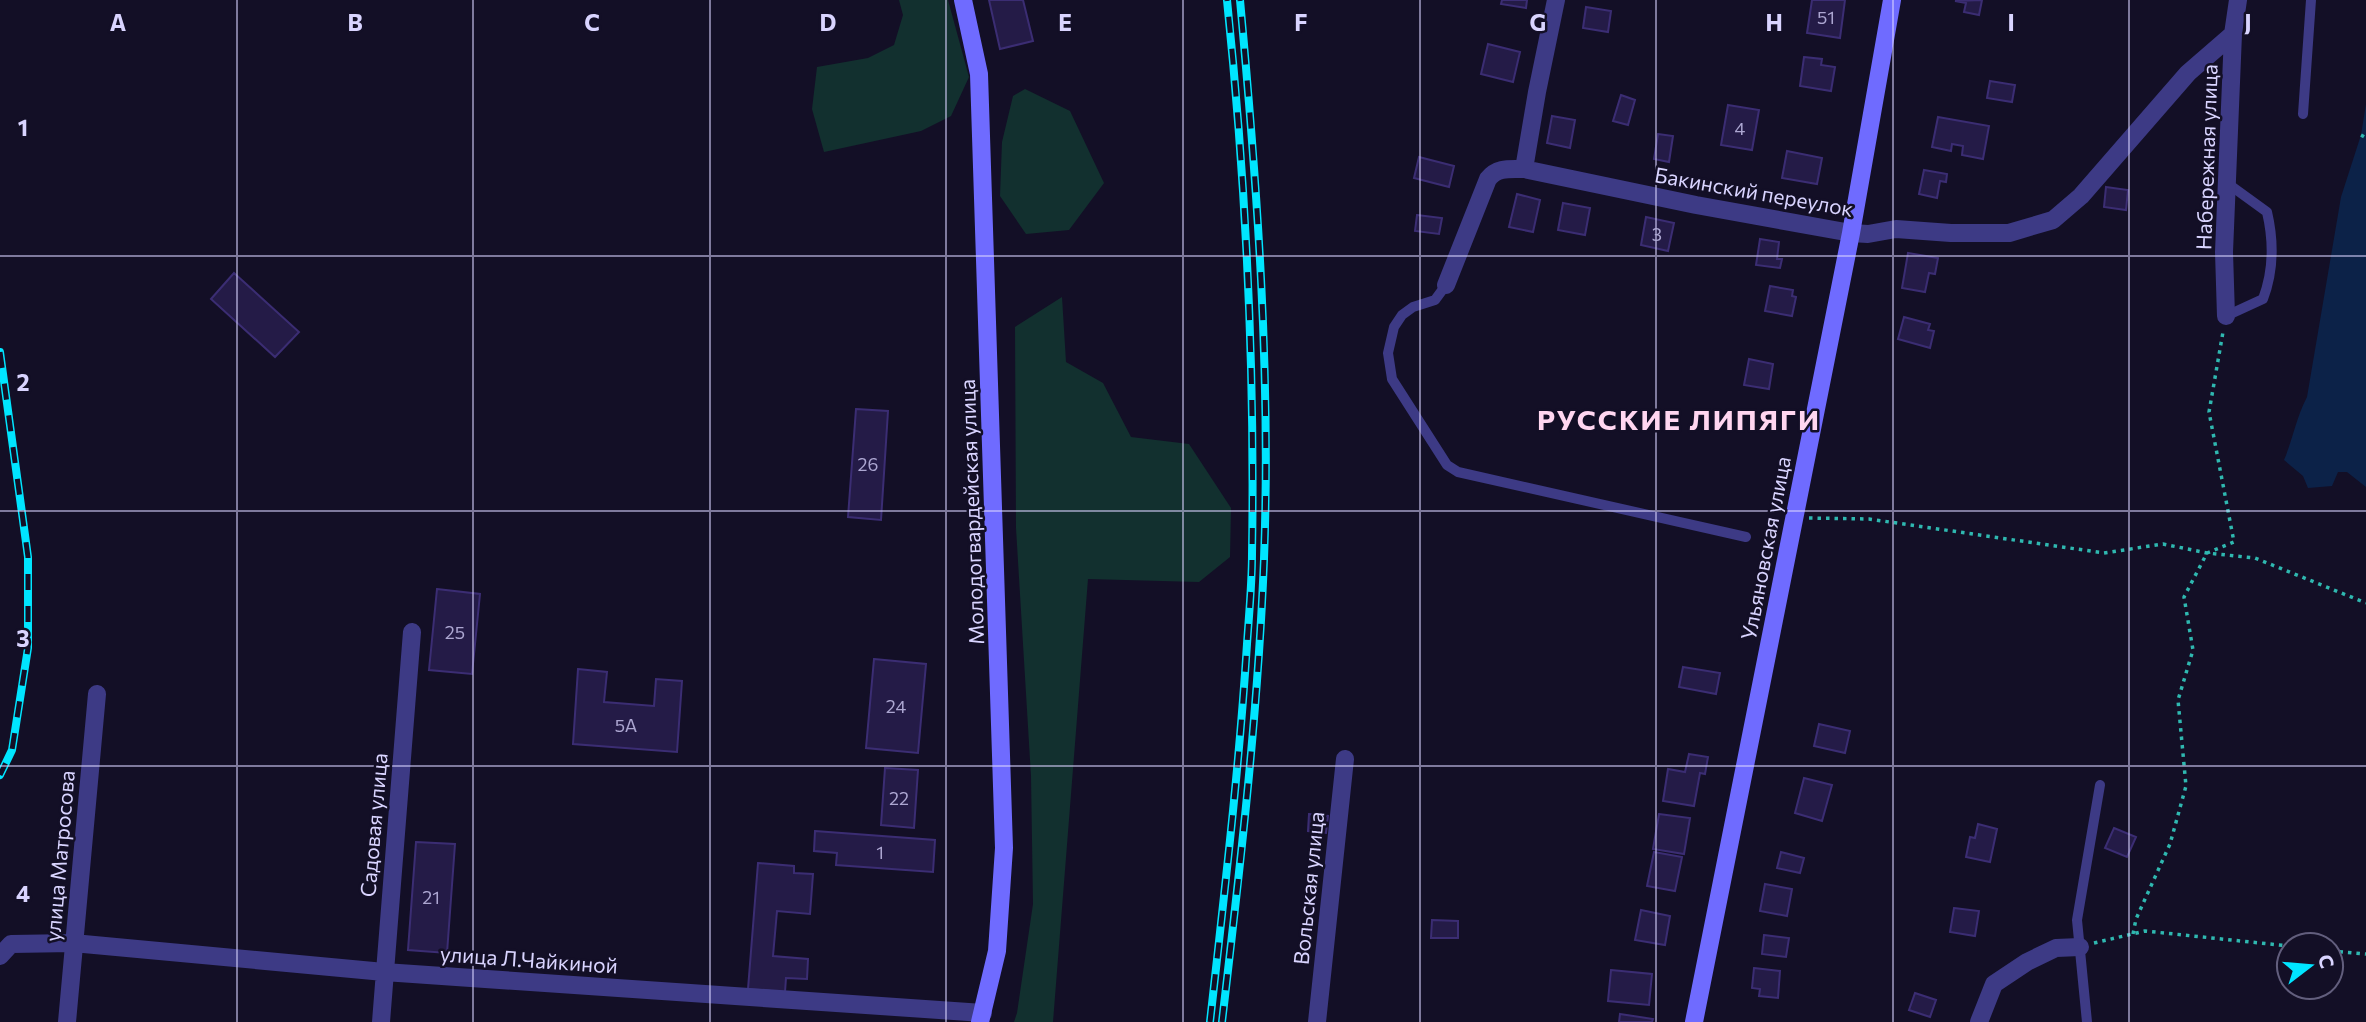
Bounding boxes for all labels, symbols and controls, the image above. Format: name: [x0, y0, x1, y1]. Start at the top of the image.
house number: 51: [1817, 6, 1835, 28]
text: A: [110, 8, 127, 36]
text: B: [347, 8, 363, 36]
text: C: [584, 8, 600, 36]
text: D: [820, 8, 837, 36]
text: E: [1058, 8, 1072, 36]
text: F: [1294, 8, 1308, 36]
text: G: [1530, 8, 1546, 36]
text: H: [1765, 8, 1783, 36]
text: I: [2007, 8, 2015, 36]
text: J: [2244, 8, 2252, 36]
street label: Набережная улица: [2190, 64, 2222, 250]
text: 1: [18, 113, 28, 141]
house number: 4: [1735, 117, 1746, 139]
street label: Бакинский переулок: [1653, 161, 1855, 221]
house number: 3: [1652, 223, 1662, 245]
text: 2: [16, 368, 30, 396]
street label: Молодогвардейская улица: [954, 379, 988, 645]
district label: РУССКИЕ ЛИПЯГИ: [1537, 402, 1821, 436]
house number: 26: [858, 453, 878, 475]
street label: Ульяновская улица: [1735, 454, 1795, 642]
house number: 25: [445, 621, 465, 643]
text: 3: [16, 624, 30, 652]
house number: 24: [886, 695, 906, 717]
house number: 5А: [615, 714, 637, 736]
street label: Садовая улица: [354, 752, 392, 898]
street label: улица Матросова: [39, 769, 79, 943]
house number: 22: [889, 787, 909, 809]
street label: Вольская улица: [1288, 810, 1328, 966]
house number: 1: [876, 841, 884, 863]
text: 4: [16, 879, 30, 907]
house number: 21: [422, 886, 440, 908]
north arrow: [2275, 931, 2345, 1001]
street label: улица Л.Чайкиной: [439, 940, 619, 978]
text: С: [2314, 952, 2340, 971]

